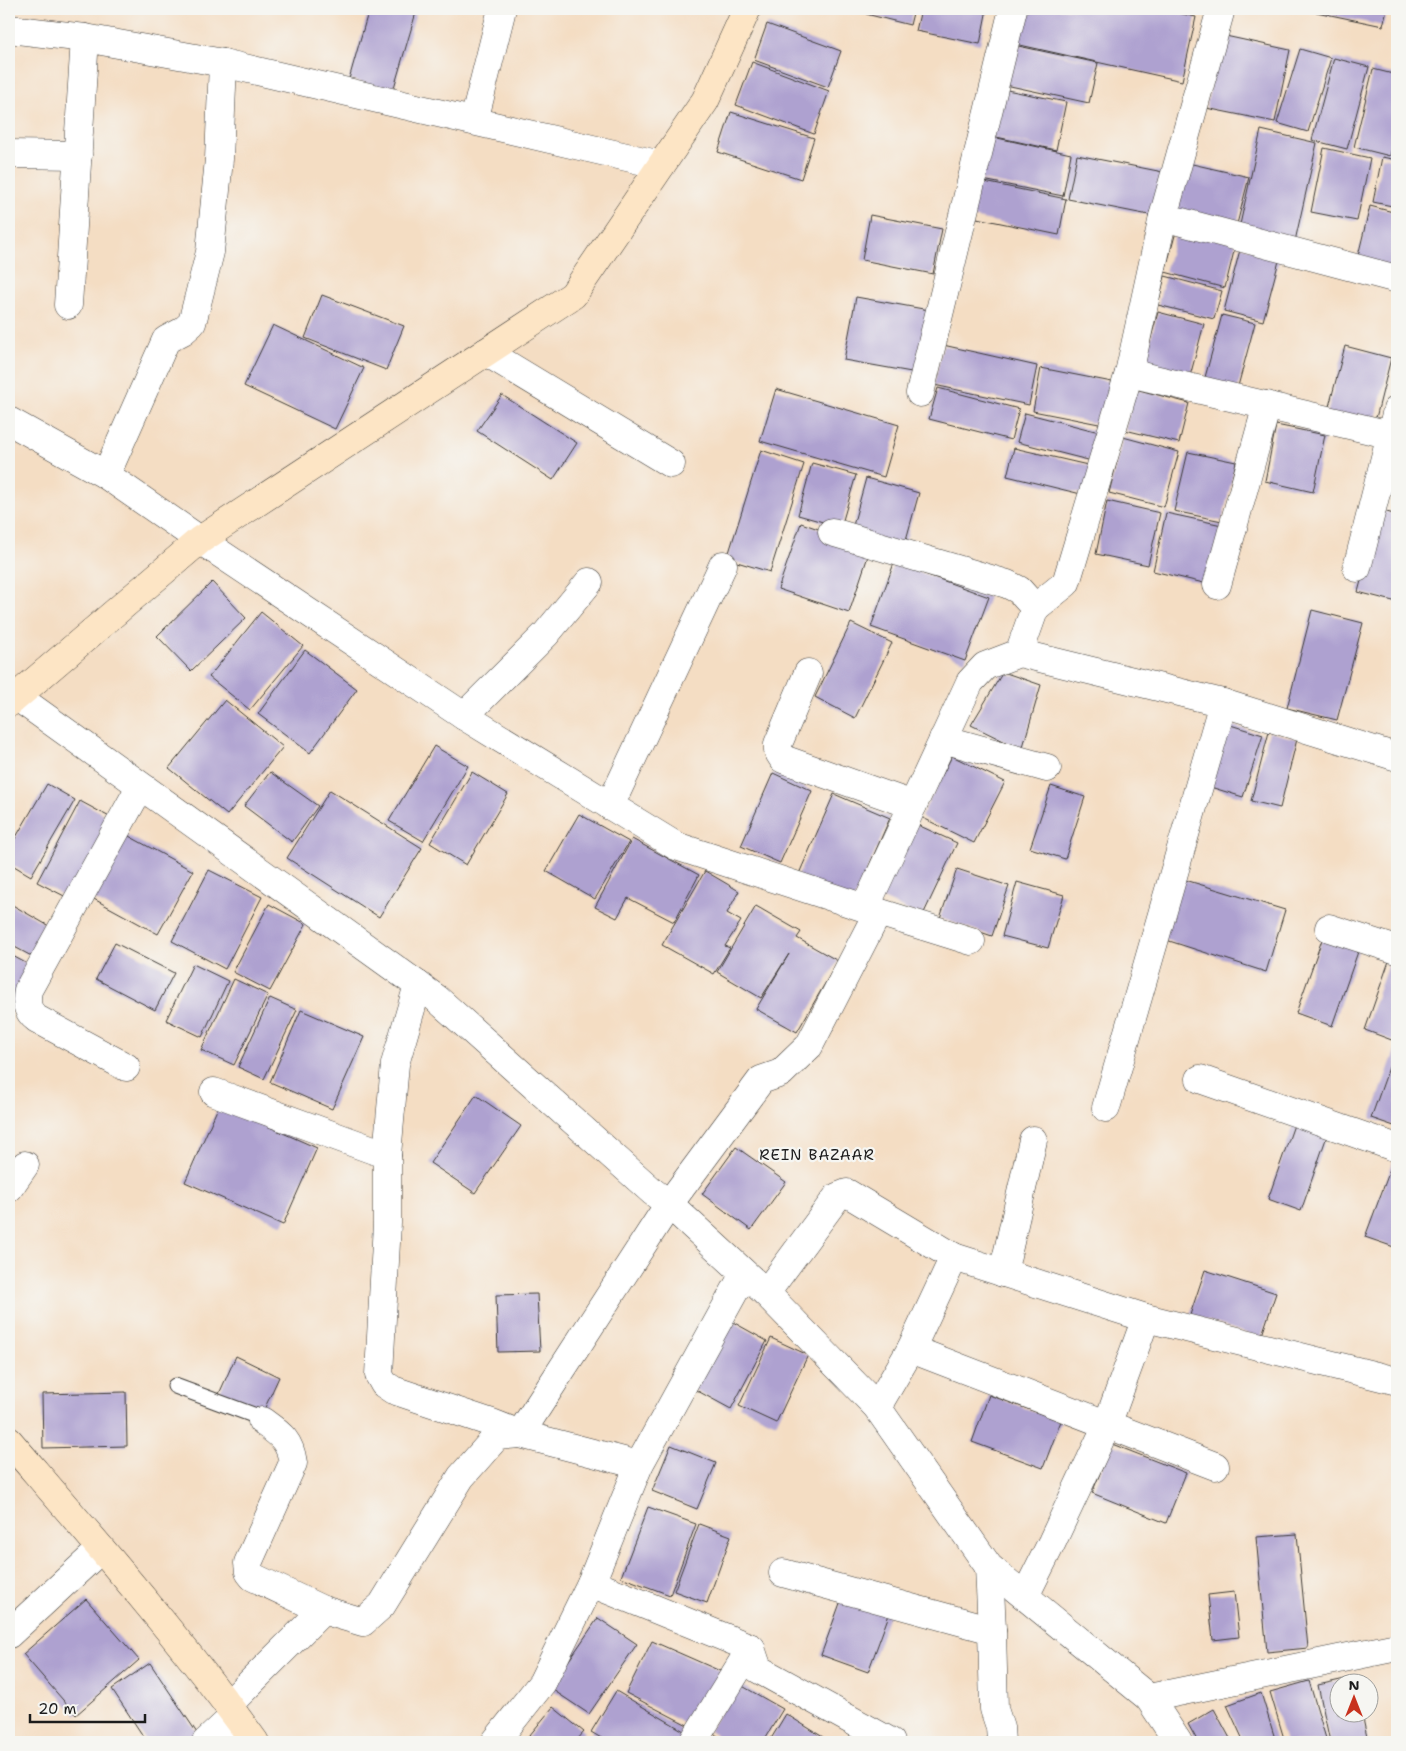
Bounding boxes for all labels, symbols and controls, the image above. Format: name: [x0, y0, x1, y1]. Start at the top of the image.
district label: REIN BAZAAR: [759, 1145, 875, 1165]
north arrow: [1328, 1674, 1378, 1724]
text: N: [1348, 1676, 1360, 1694]
scale bar: [30, 1691, 145, 1723]
text: 20 m: [38, 1699, 77, 1719]

